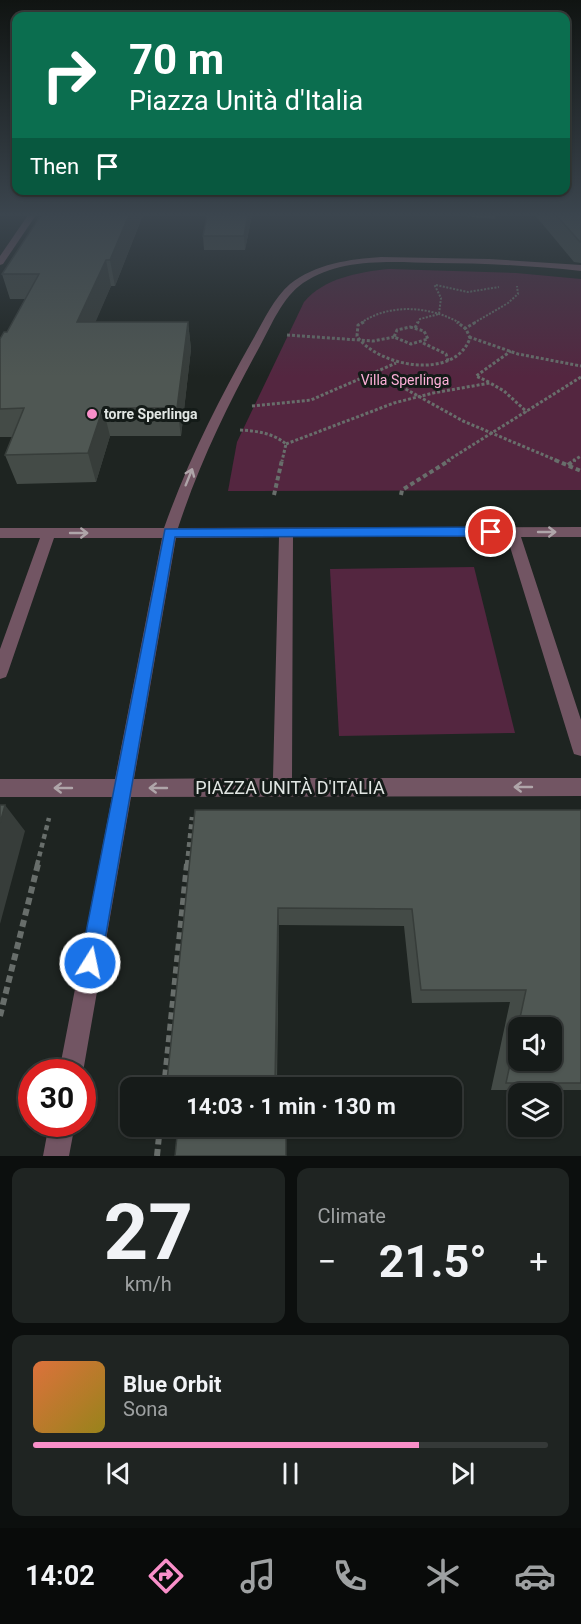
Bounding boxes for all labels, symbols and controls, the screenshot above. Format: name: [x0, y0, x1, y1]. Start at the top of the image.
text: 70 m: [129, 35, 224, 84]
icon: right: [30, 36, 108, 114]
text: Piazza Unità d'Italia: [129, 85, 363, 117]
icon: arrive: [91, 150, 124, 183]
text: Then: [30, 154, 79, 179]
park label: Villa Sperlinga: [361, 372, 449, 388]
place label: torre Sperlinga: [104, 406, 198, 422]
marker: torre Sperlinga: [85, 407, 99, 421]
one-way arrow: [184, 468, 195, 487]
pin: [465, 506, 516, 557]
icon: arrive: [474, 515, 507, 548]
one-way arrow: [537, 526, 557, 538]
one-way arrow: [69, 527, 89, 539]
street label: PIAZZA UNITÀ D'ITALIA: [195, 777, 385, 798]
one-way arrow: [513, 781, 533, 793]
one-way arrow: [54, 782, 74, 794]
one-way arrow: [149, 782, 169, 794]
position arrow: [58, 931, 122, 995]
map controls: [508, 1017, 562, 1137]
button: sound: [508, 1017, 562, 1071]
speed limit sign: 30: [18, 1059, 96, 1137]
button: layers: [508, 1083, 562, 1137]
text: 14:03 · 1 min · 130 m: [186, 1094, 396, 1119]
text: 27: [103, 1187, 193, 1278]
text: Climate: [318, 1204, 386, 1228]
text: 21.5°: [379, 1235, 487, 1288]
text: −: [318, 1242, 336, 1281]
text: +: [529, 1242, 548, 1281]
text: km/h: [125, 1272, 172, 1296]
text: Blue Orbit: [123, 1372, 221, 1397]
text: Sona: [123, 1397, 168, 1421]
icon: previous: [102, 1457, 135, 1490]
icon: pause: [274, 1457, 307, 1490]
icon: next: [446, 1457, 479, 1490]
icon: directions: [145, 1555, 187, 1597]
icon: music: [237, 1555, 279, 1597]
icon: phone: [329, 1555, 371, 1597]
icon: climate: [422, 1555, 464, 1597]
icon: car: [514, 1555, 556, 1597]
text: 14:02: [25, 1560, 95, 1592]

